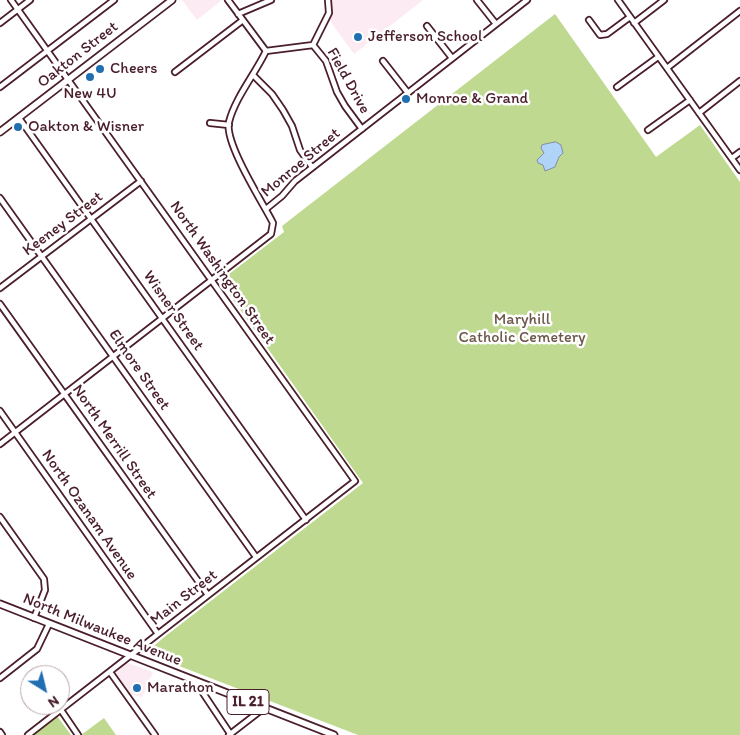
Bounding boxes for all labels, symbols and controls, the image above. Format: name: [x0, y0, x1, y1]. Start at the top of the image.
street label: Oakton Street: [34, 18, 122, 92]
place label: Jefferson School: [368, 27, 483, 47]
marker: Jefferson School: [352, 31, 364, 43]
street label: Field Drive: [322, 45, 374, 117]
place label: Cheers: [110, 59, 157, 79]
marker: Cheers: [94, 63, 106, 75]
marker: New 4U: [84, 71, 96, 83]
place label: New 4U: [63, 84, 117, 104]
place label: Monroe & Grand: [416, 89, 528, 109]
marker: Monroe & Grand: [400, 93, 412, 105]
place label: Oakton & Wisner: [28, 117, 144, 137]
marker: Oakton & Wisner: [12, 121, 24, 133]
street label: Monroe Street: [257, 124, 345, 202]
street label: Keeney Street: [19, 188, 107, 260]
street label: North Washington Street: [165, 198, 279, 348]
street label: Wisner Street: [138, 267, 208, 355]
park label: Maryhill Catholic Cemetery: [458, 310, 586, 348]
street label: Elmore Street: [104, 326, 174, 414]
street label: North Merrill Street: [67, 381, 161, 503]
street label: North Ozanam Avenue: [37, 446, 141, 584]
street label: Main Street: [147, 566, 221, 630]
street label: North Milwaukee Avenue: [20, 589, 184, 671]
north arrow: [20, 665, 70, 715]
place label: Marathon: [147, 678, 214, 698]
marker: Marathon: [131, 682, 143, 694]
road number: IL 21: [227, 690, 269, 714]
text: N: [45, 692, 62, 711]

